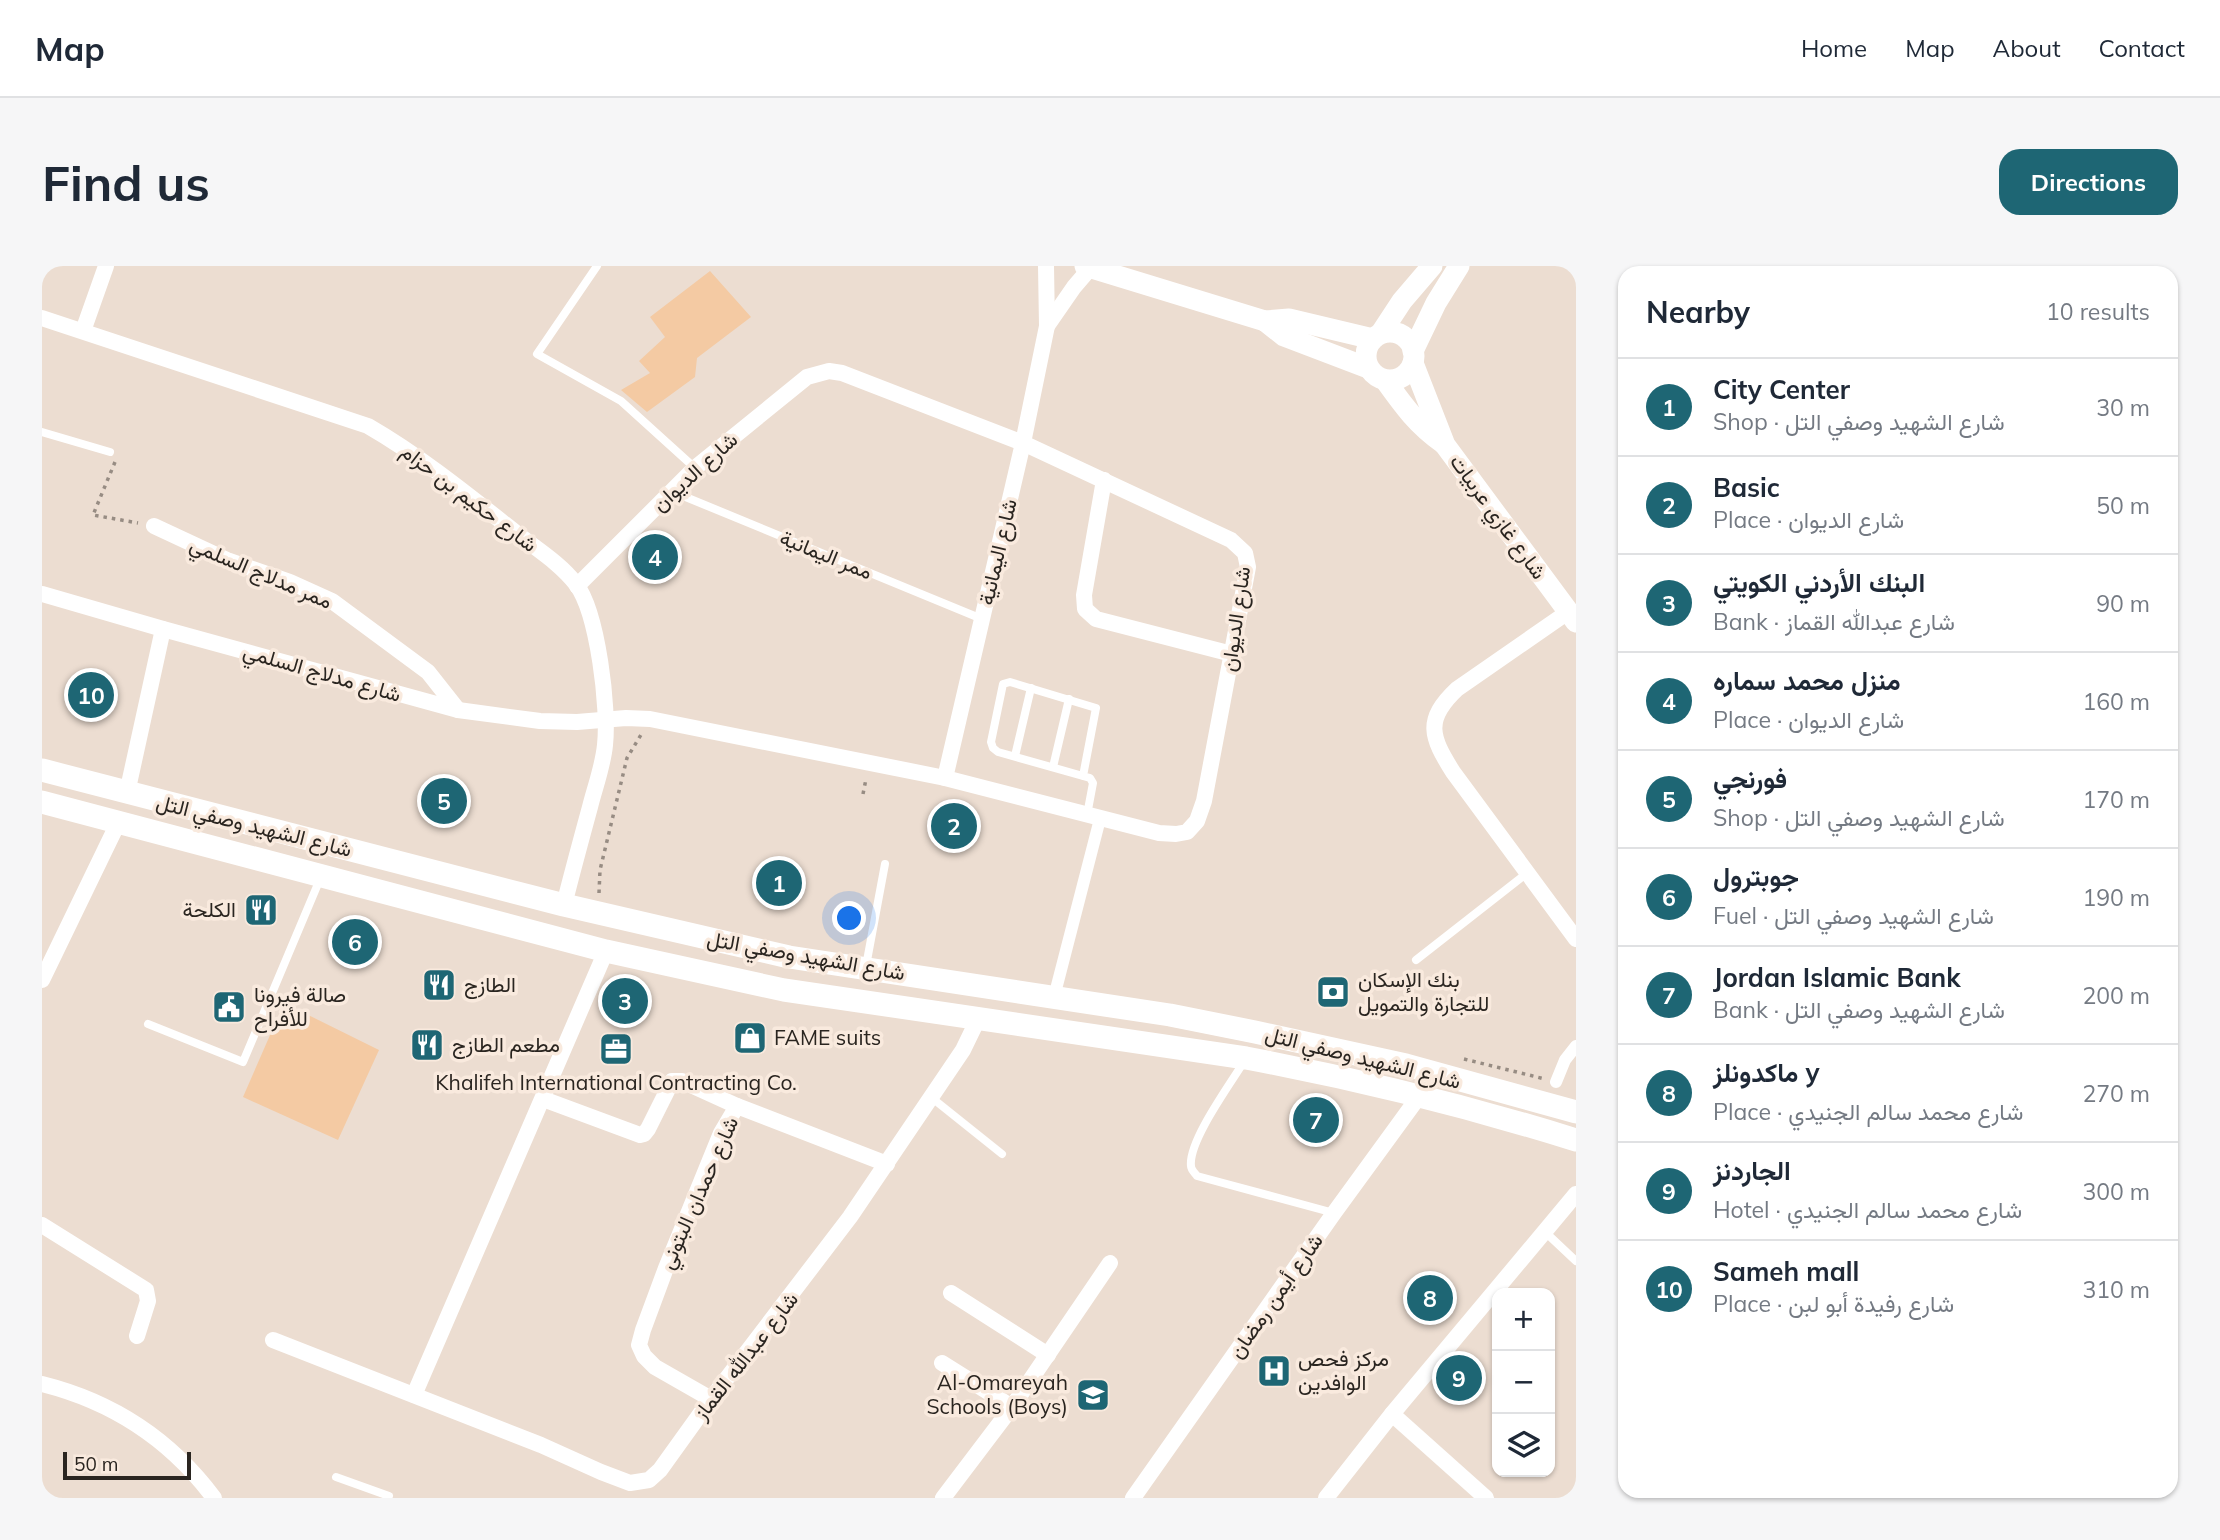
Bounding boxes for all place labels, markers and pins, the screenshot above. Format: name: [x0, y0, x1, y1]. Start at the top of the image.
pin: 4: [632, 531, 678, 583]
pin: 10: [68, 669, 114, 721]
pin: 5: [421, 775, 467, 827]
pin: 2: [931, 800, 977, 852]
pin: 1: [756, 857, 802, 909]
restaurant icon: الكلحة: [242, 891, 280, 929]
place label: الكلحة: [182, 896, 236, 922]
pin: 6: [332, 916, 378, 968]
restaurant icon: الطازج: [420, 966, 458, 1004]
place label: بنك الإسكان للتجارة والتمويل: [1358, 966, 1489, 1017]
place label: الطازج: [464, 971, 516, 999]
bank icon: بنك الإسكان للتجارة والتمويل: [1314, 973, 1352, 1011]
pin: 3: [602, 975, 648, 1027]
place label: صالة فيرونا للأفراح: [254, 981, 346, 1033]
public building icon: صالة فيرونا للأفراح: [210, 988, 248, 1026]
shop icon: FAME suits: [731, 1019, 769, 1057]
place label: FAME suits: [774, 1024, 881, 1050]
restaurant icon: مطعم الطازج: [408, 1026, 446, 1064]
office icon: Khalifeh International Contracting Co.: [597, 1030, 635, 1068]
place label: مطعم الطازج: [452, 1031, 560, 1059]
place label: Khalifeh International Contracting Co.: [435, 1069, 797, 1095]
pin: 7: [1293, 1094, 1339, 1146]
pin: 8: [1407, 1272, 1453, 1324]
place label: مركز فحص الوافدين: [1298, 1345, 1389, 1396]
hospital icon: مركز فحص الوافدين: [1255, 1352, 1293, 1390]
pin: 9: [1436, 1352, 1482, 1404]
place label: Al-Omareyah Schools (Boys): [927, 1369, 1068, 1419]
school or university icon: Al-Omareyah Schools (Boys): [1074, 1376, 1112, 1414]

